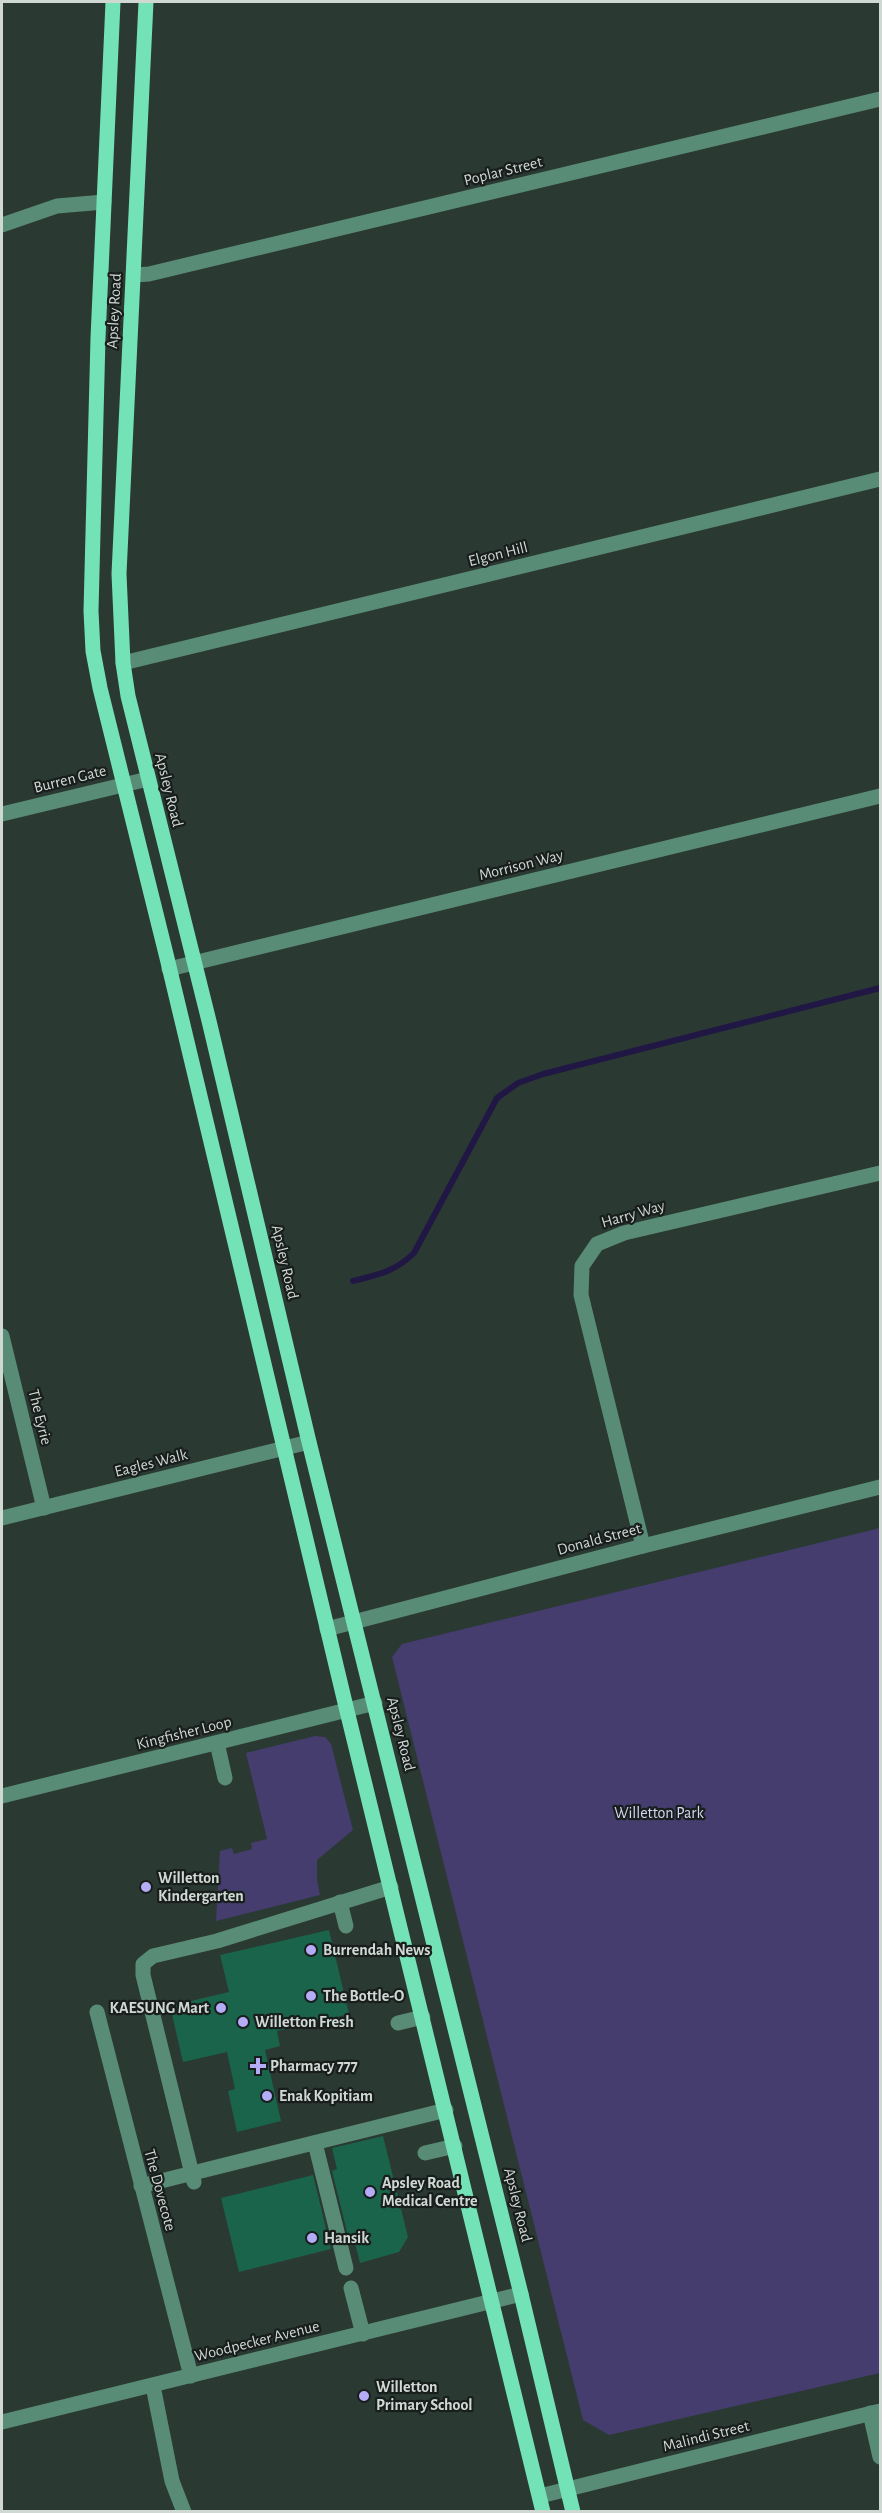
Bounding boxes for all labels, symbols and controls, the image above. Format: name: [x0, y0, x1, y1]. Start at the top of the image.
street label: Poplar Street: [462, 154, 544, 188]
street label: Apsley Road: [104, 273, 125, 349]
street label: Elgon Hill: [467, 539, 529, 569]
street label: Apsley Road: [151, 751, 186, 829]
street label: Burren Gate: [32, 762, 108, 796]
street label: Morrison Way: [477, 847, 565, 884]
street label: Harry Way: [599, 1197, 667, 1232]
street label: Apsley Road: [268, 1223, 301, 1301]
street label: The Eyrie: [24, 1388, 55, 1447]
street label: Eagles Walk: [113, 1446, 190, 1480]
street label: Donald Street: [555, 1520, 643, 1558]
street label: Apsley Road: [383, 1695, 418, 1773]
street label: Kingfisher Loop: [135, 1713, 233, 1753]
park label: Willetton Park: [614, 1805, 705, 1821]
place label: Willetton Kindergarten: [158, 1870, 244, 1904]
marker: Willetton Kindergarten: [139, 1880, 153, 1894]
place label: Burrendah News: [323, 1942, 430, 1958]
marker: Burrendah News: [304, 1943, 318, 1957]
place label: The Bottle-O: [323, 1988, 404, 2004]
marker: The Bottle-O: [304, 1989, 318, 2003]
place label: KAESUNG Mart: [110, 2000, 210, 2016]
marker: KAESUNG Mart: [214, 2001, 228, 2015]
place label: Willetton Fresh: [255, 2014, 354, 2030]
marker: Willetton Fresh: [236, 2015, 250, 2029]
place label: Pharmacy 777: [270, 2058, 358, 2075]
marker: Pharmacy 777: [251, 2059, 265, 2073]
place label: Enak Kopitiam: [279, 2088, 373, 2104]
marker: Enak Kopitiam: [260, 2089, 274, 2103]
street label: The Dovecote: [141, 2147, 179, 2233]
street label: Apsley Road: [500, 2166, 535, 2244]
place label: Apsley Road Medical Centre: [382, 2175, 478, 2209]
marker: Apsley Road Medical Centre: [363, 2185, 377, 2199]
place label: Hansik: [324, 2230, 369, 2246]
marker: Hansik: [305, 2231, 319, 2245]
street label: Woodpecker Avenue: [193, 2318, 321, 2364]
place label: Willetton Primary School: [376, 2379, 473, 2414]
marker: Willetton Primary School: [357, 2389, 371, 2403]
street label: Malindi Street: [661, 2418, 751, 2454]

